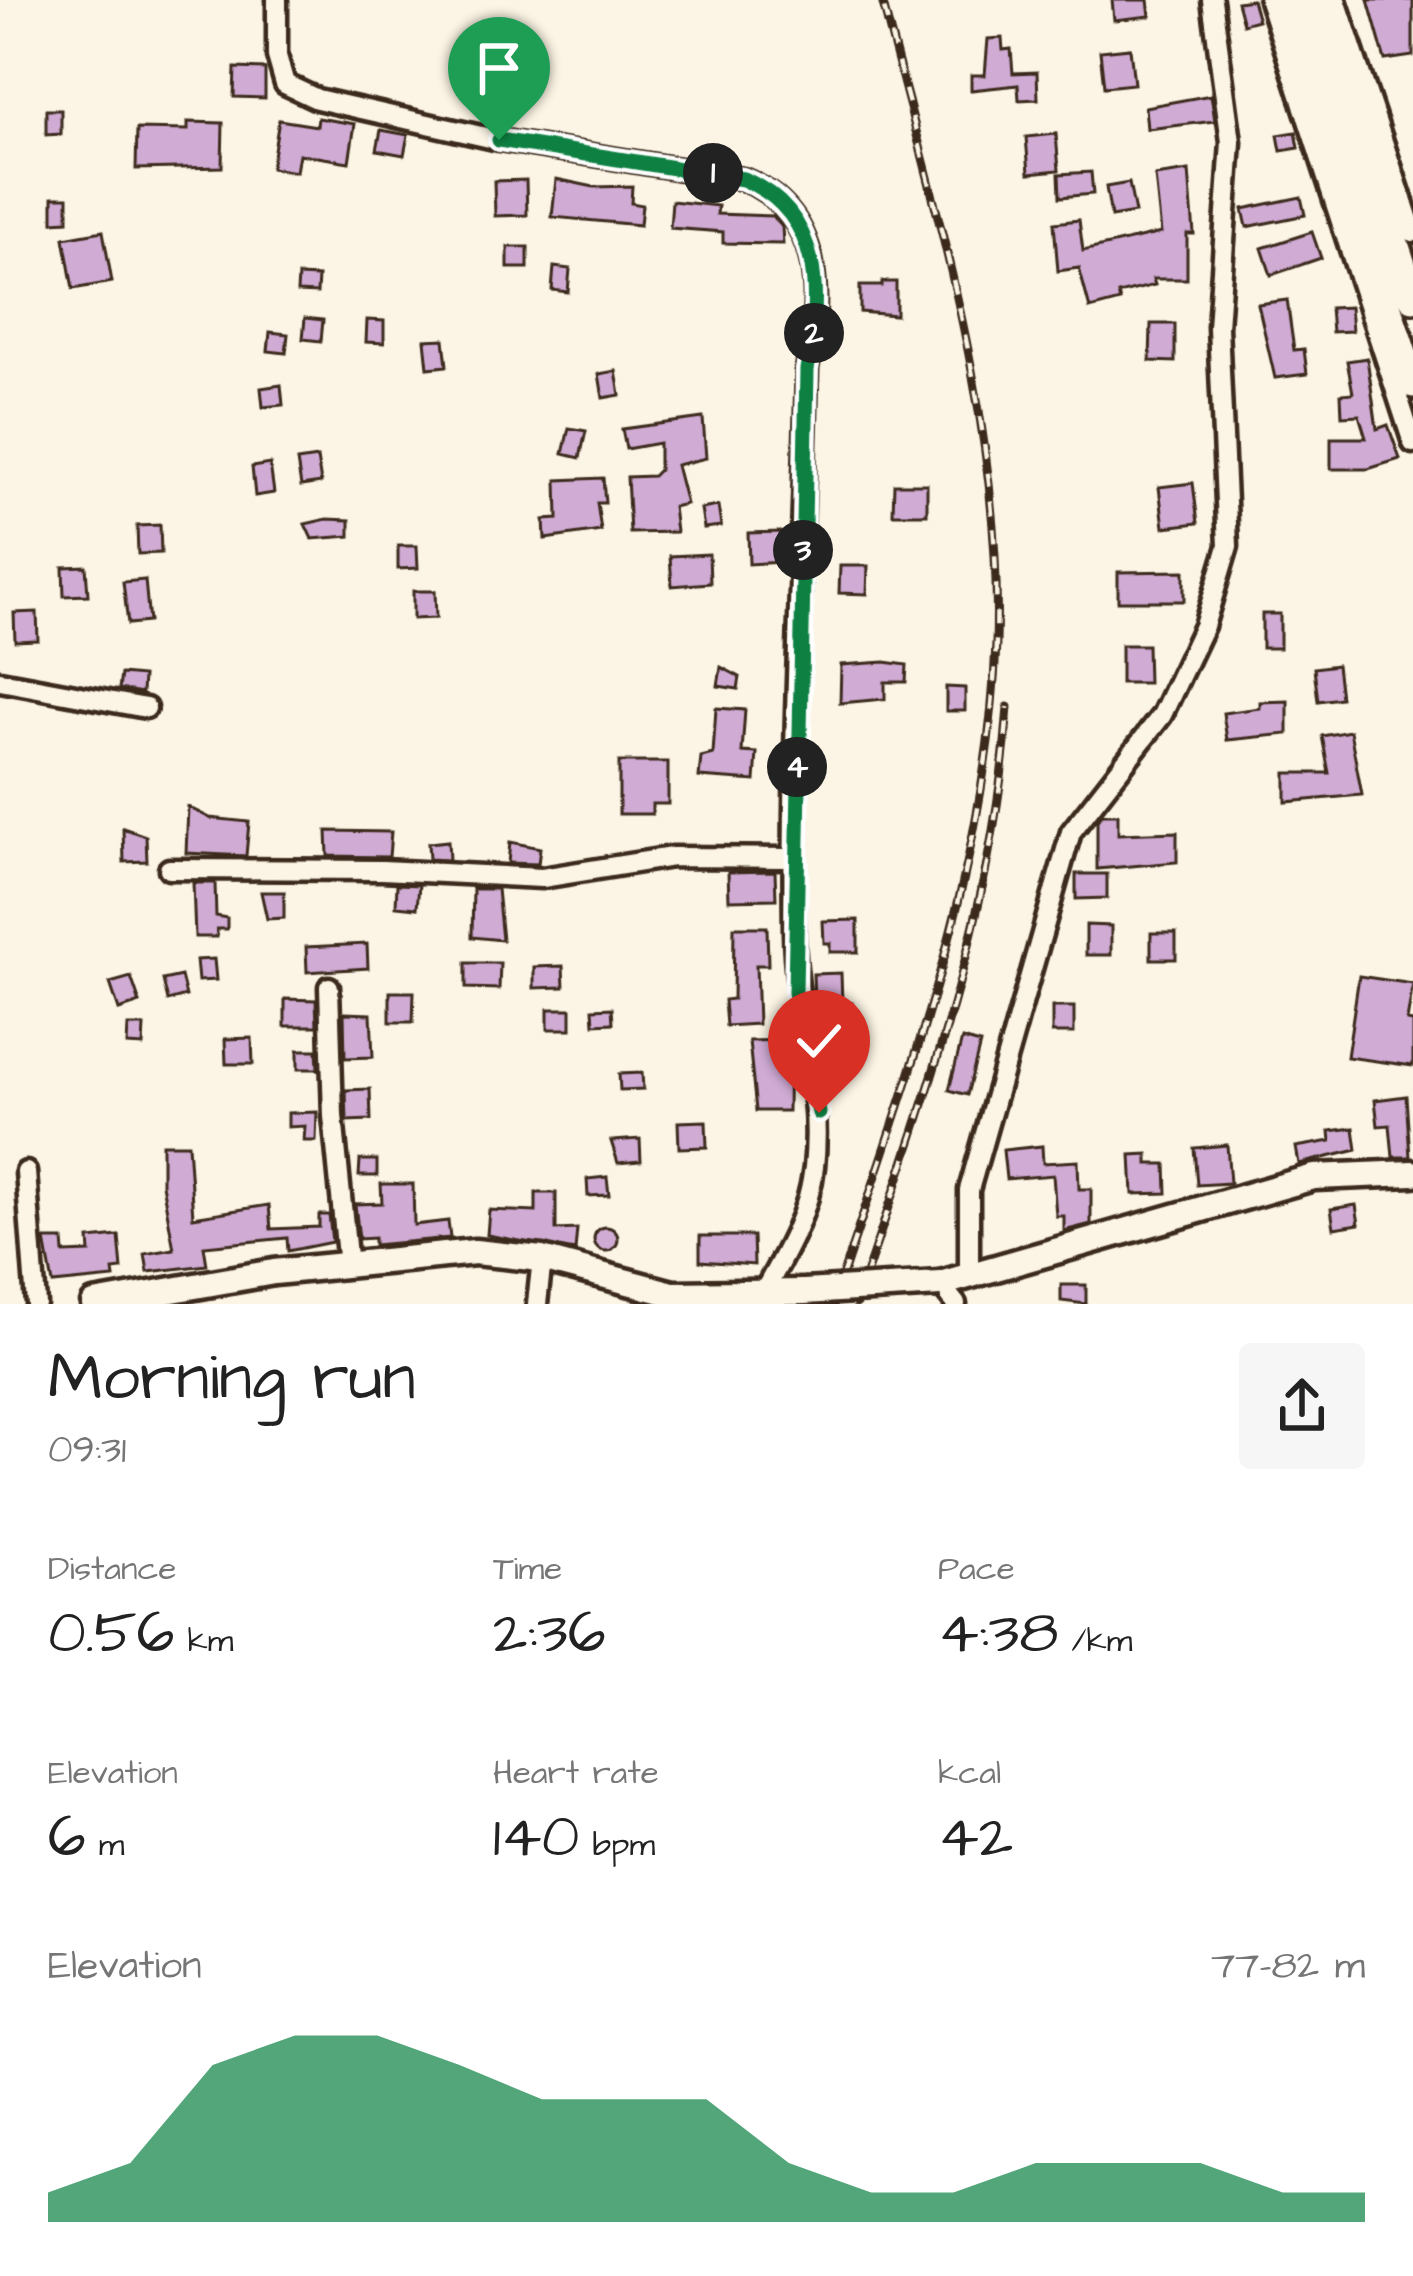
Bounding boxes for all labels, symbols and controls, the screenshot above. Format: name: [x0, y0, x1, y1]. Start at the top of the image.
pin: [448, 17, 550, 140]
icon: arrive: [466, 35, 532, 101]
pin: 1: [683, 143, 743, 203]
text: 1: [711, 150, 715, 196]
pin: 2: [784, 303, 844, 363]
text: 2: [805, 310, 823, 356]
pin: 3: [773, 520, 833, 580]
text: 3: [795, 527, 811, 573]
pin: 4: [767, 737, 827, 797]
text: 4: [786, 744, 808, 790]
pin: [768, 990, 870, 1113]
icon: check: [786, 1008, 852, 1074]
text: Morning run: [48, 1333, 416, 1425]
button: share: [1239, 1343, 1365, 1469]
text: 09:31: [48, 1424, 126, 1478]
text: Distance: [48, 1546, 176, 1592]
text: Time: [493, 1546, 562, 1592]
text: Pace: [938, 1546, 1015, 1592]
text: 0.56: [48, 1592, 174, 1675]
text: 2:36: [493, 1592, 606, 1675]
text: 4:38: [938, 1592, 1058, 1675]
text: km: [174, 1618, 234, 1664]
text: /km: [1058, 1618, 1132, 1664]
text: Elevation: [48, 1750, 178, 1796]
text: Heart rate: [493, 1750, 659, 1796]
text: kcal: [938, 1750, 1001, 1796]
text: 6: [48, 1796, 86, 1879]
text: 140: [493, 1796, 579, 1879]
text: 42: [938, 1796, 1013, 1879]
text: m: [86, 1822, 125, 1868]
text: bpm: [579, 1822, 655, 1868]
text: Elevation: [48, 1940, 202, 1994]
text: 77–82 m: [1211, 1940, 1365, 1994]

